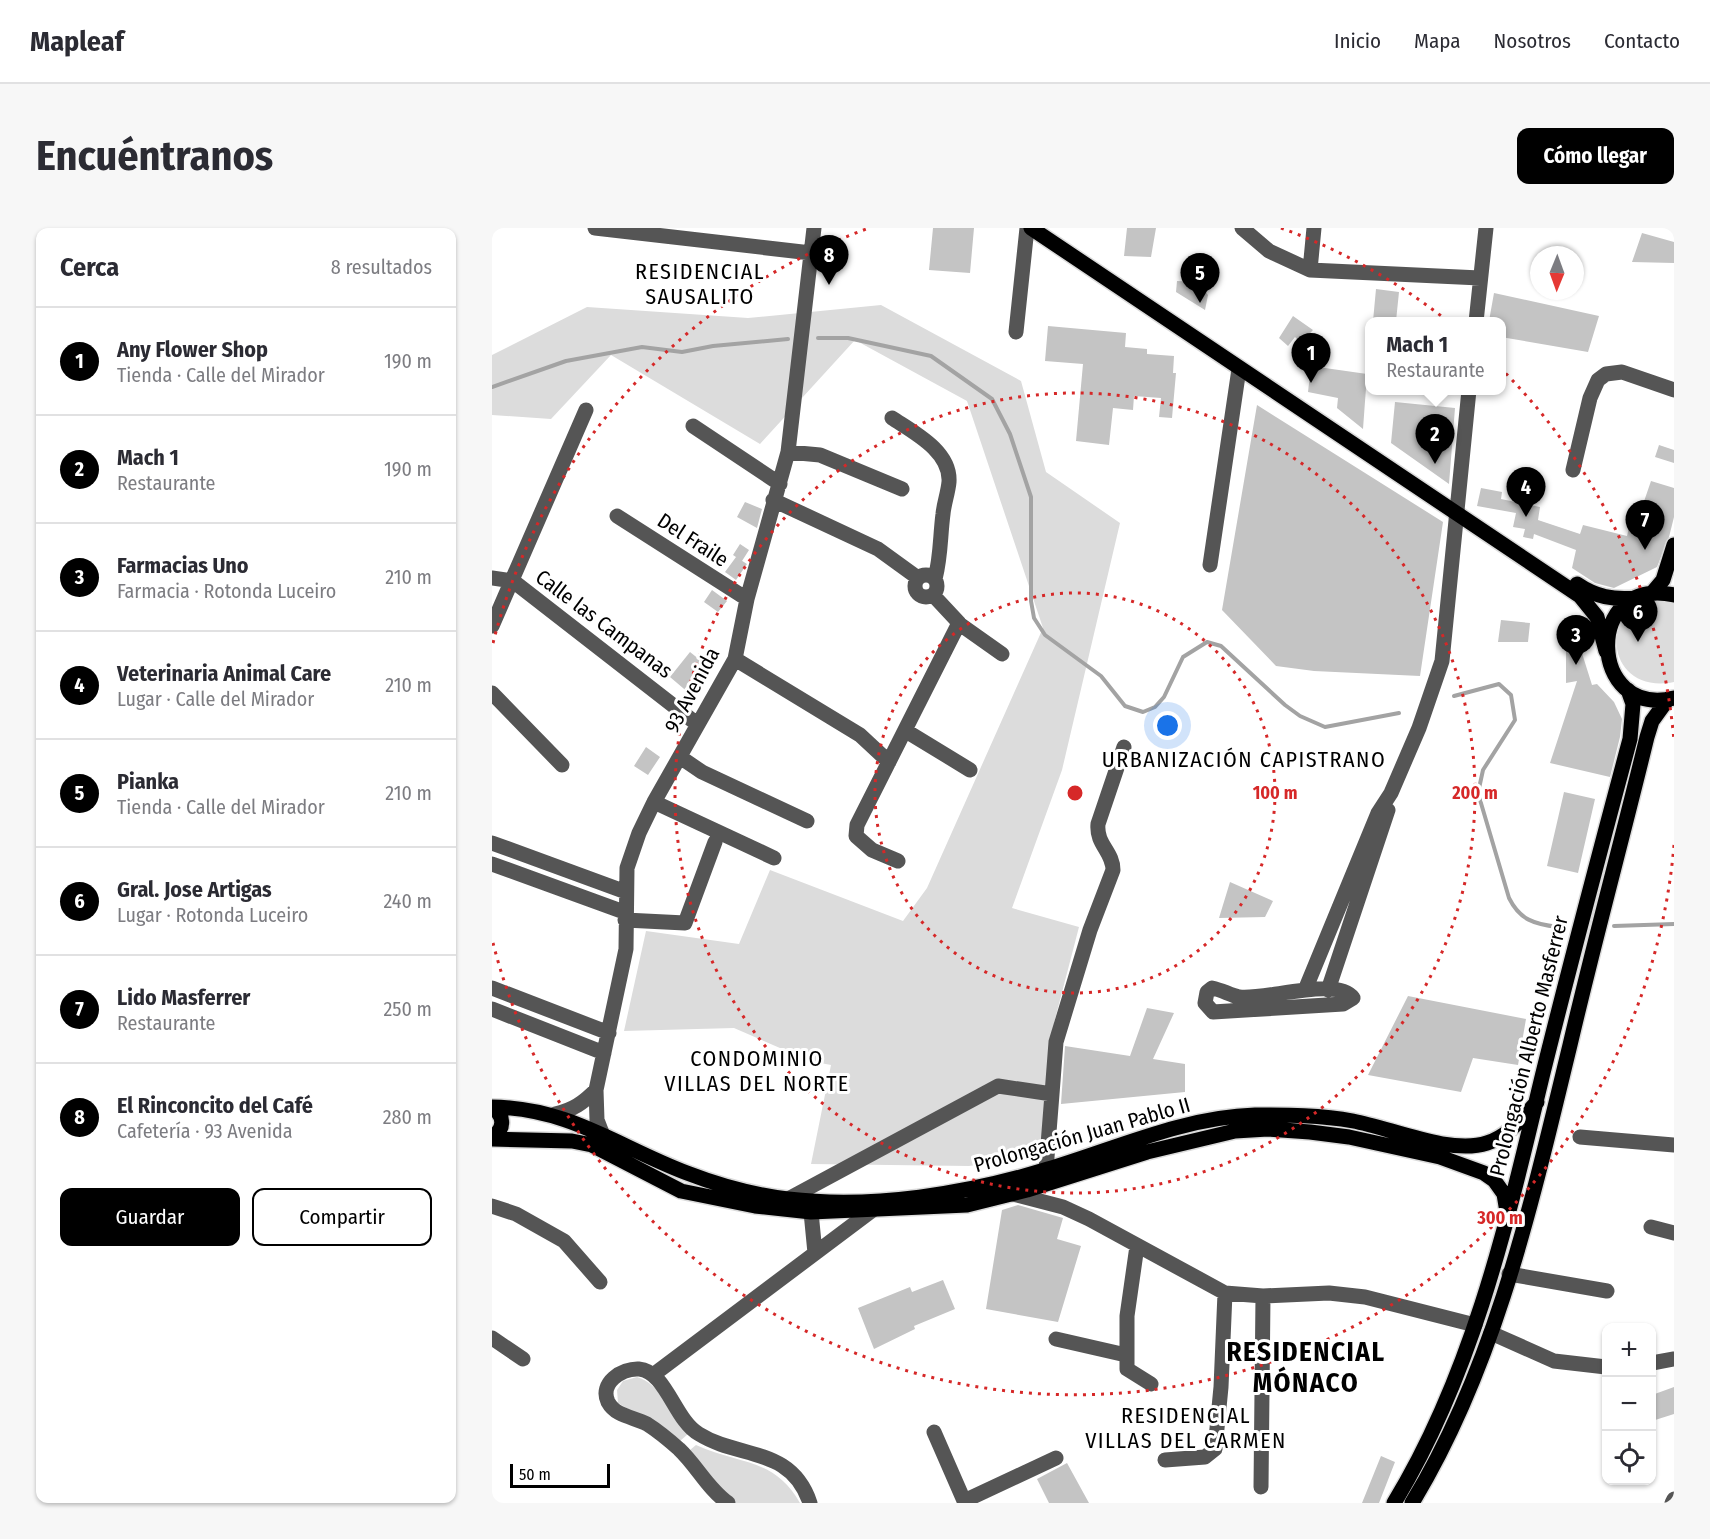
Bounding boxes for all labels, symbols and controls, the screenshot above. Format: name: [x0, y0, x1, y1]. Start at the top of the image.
text: Mapleaf: [30, 25, 124, 58]
text: Inicio: [1334, 28, 1381, 54]
text: Mapa: [1414, 28, 1461, 54]
text: Nosotros: [1494, 28, 1571, 54]
text: Contacto: [1604, 28, 1680, 54]
button: Cómo llegar: [1517, 128, 1674, 184]
text: Encuéntranos: [36, 131, 273, 181]
pin: 8: [810, 236, 848, 285]
north arrow: [1530, 246, 1584, 300]
text: Cerca: [60, 252, 119, 283]
pin: 5: [1180, 254, 1220, 303]
text: 8 resultados: [331, 255, 432, 279]
district label: RESIDENCIAL SAUSALITO: [635, 258, 765, 310]
popup: [1365, 317, 1506, 395]
text: Mach 1: [1386, 331, 1448, 358]
pin: 1: [1292, 334, 1330, 383]
text: Any Flower Shop: [117, 336, 268, 363]
text: 1: [75, 349, 84, 373]
text: 190 m: [384, 349, 432, 373]
text: Restaurante: [1386, 358, 1485, 382]
text: Tienda · Calle del Mirador: [117, 363, 325, 387]
pin: 2: [1416, 414, 1454, 464]
text: Mach 1: [117, 444, 179, 471]
text: 2: [75, 457, 84, 481]
text: 190 m: [384, 457, 432, 481]
pin: 4: [1506, 468, 1546, 517]
text: Restaurante: [117, 471, 216, 495]
pin: 7: [1626, 500, 1664, 550]
street label: Del Fraile: [653, 507, 733, 573]
text: Farmacias Uno: [117, 552, 249, 579]
street label: Calle las Campanas: [530, 564, 678, 684]
text: 3: [75, 565, 84, 589]
text: 210 m: [385, 565, 432, 589]
text: Farmacia · Rotonda Luceiro: [117, 579, 336, 603]
pin: 6: [1618, 592, 1658, 642]
pin: 3: [1556, 616, 1596, 665]
street label: 93 Avenida: [659, 643, 725, 737]
text: Veterinaria Animal Care: [117, 660, 331, 687]
text: 4: [74, 673, 85, 697]
text: 210 m: [385, 673, 432, 697]
text: Lugar · Calle del Mirador: [117, 687, 314, 711]
your location: [1153, 711, 1182, 740]
district label: URBANIZACIÓN CAPISTRANO: [1102, 746, 1386, 773]
text: Pianka: [117, 768, 179, 795]
text: 5: [75, 781, 84, 805]
text: 210 m: [385, 781, 432, 805]
text: 100 m: [1253, 782, 1297, 804]
text: 200 m: [1451, 782, 1498, 804]
centre of rings: [1065, 783, 1085, 803]
text: Tienda · Calle del Mirador: [117, 795, 325, 819]
text: Gral. Jose Artigas: [117, 876, 272, 903]
text: 6: [74, 889, 85, 913]
text: 240 m: [383, 889, 432, 913]
text: Lugar · Rotonda Luceiro: [117, 903, 308, 927]
street label: Prolongación Alberto Masferrer: [1484, 912, 1574, 1179]
text: Lido Masferrer: [117, 984, 250, 1011]
text: 7: [75, 997, 84, 1021]
text: 250 m: [384, 997, 432, 1021]
text: Restaurante: [117, 1011, 216, 1035]
district label: CONDOMINIO VILLAS DEL NORTE: [664, 1045, 850, 1097]
text: El Rinconcito del Café: [117, 1092, 313, 1119]
street label: Prolongación Juan Pablo II: [971, 1092, 1193, 1178]
text: 8: [74, 1105, 85, 1129]
text: 280 m: [383, 1105, 432, 1129]
text: Cafetería · 93 Avenida: [117, 1119, 293, 1143]
button: Guardar: [60, 1188, 240, 1246]
button: Compartir: [252, 1188, 432, 1246]
text: 300 m: [1476, 1207, 1523, 1229]
map controls: [1602, 1323, 1656, 1485]
button: +: [1602, 1323, 1656, 1377]
district label: RESIDENCIAL MÓNACO: [1226, 1336, 1386, 1399]
button: −: [1602, 1377, 1656, 1431]
district label: RESIDENCIAL VILLAS DEL CARMEN: [1085, 1402, 1287, 1454]
button: locate: [1602, 1431, 1656, 1485]
scale bar: [510, 1461, 610, 1488]
text: 50 m: [519, 1465, 551, 1484]

